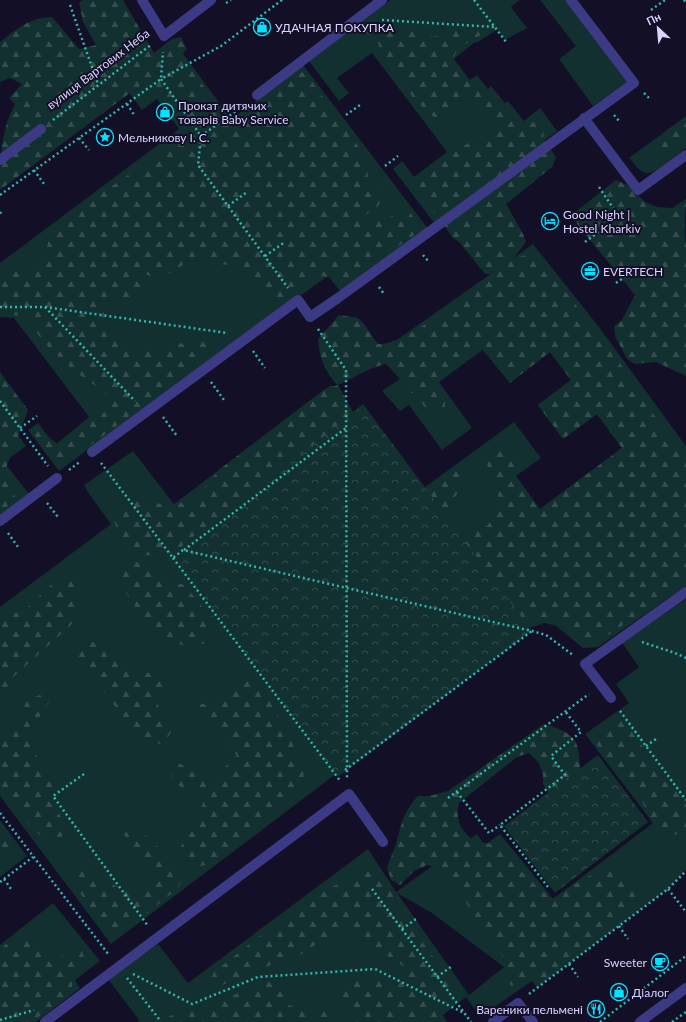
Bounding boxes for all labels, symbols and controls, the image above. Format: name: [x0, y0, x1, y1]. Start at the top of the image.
north arrow: [638, 8, 678, 48]
text: Пн: [644, 10, 663, 28]
shop icon: УДАЧНАЯ ПОКУПКА: [252, 17, 272, 37]
place label: УДАЧНАЯ ПОКУПКА: [275, 20, 395, 35]
street label: вулиця Вартових Неба: [44, 25, 152, 112]
place label: Прокат дитячих товарів Baby Service: [178, 98, 289, 127]
shop icon: Прокат дитячих товарів Baby Service: [155, 102, 175, 122]
place icon: Мельникову І. С.: [95, 127, 115, 147]
place label: Мельникову І. С.: [118, 130, 210, 145]
place label: Good Night | Hostel Kharkiv: [563, 207, 641, 236]
hotel icon: Good Night | Hostel Kharkiv: [540, 211, 560, 231]
office icon: EVERTECH: [580, 261, 600, 281]
place label: EVERTECH: [603, 264, 663, 279]
cafe icon: Sweeter: [650, 952, 670, 972]
place label: Sweeter: [604, 955, 648, 970]
shop icon: Діалог: [609, 982, 629, 1002]
place label: Діалог: [632, 985, 669, 1000]
restaurant icon: Вареники пельмені: [586, 999, 606, 1019]
place label: Вареники пельмені: [476, 1002, 583, 1017]

